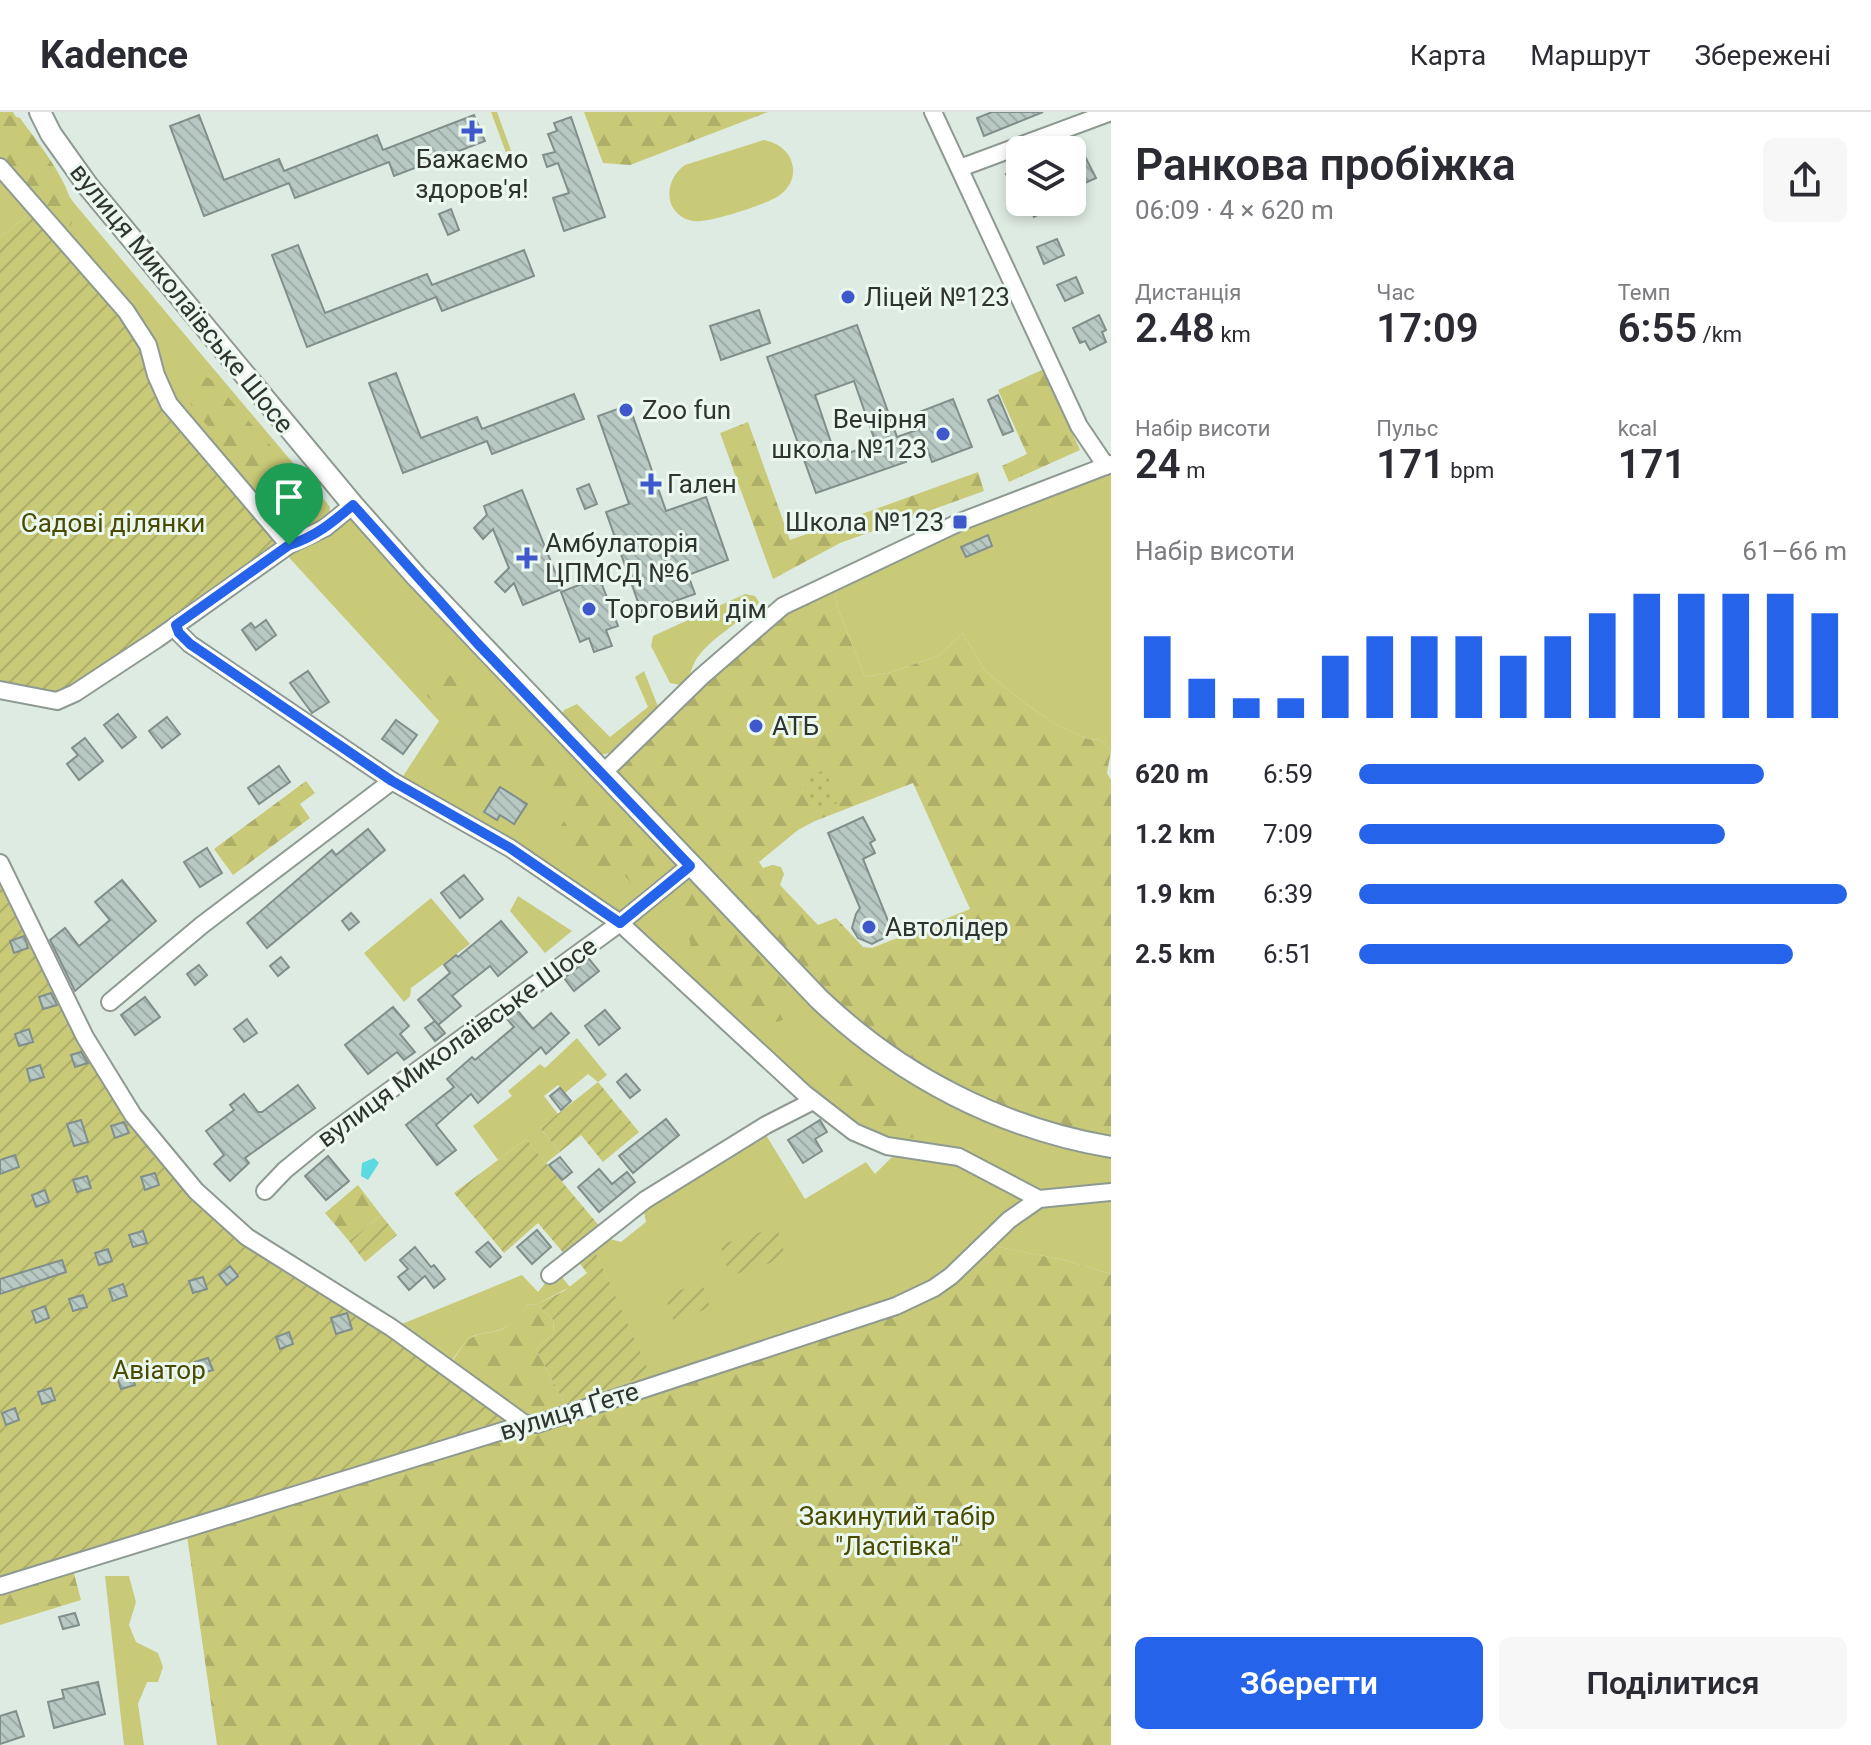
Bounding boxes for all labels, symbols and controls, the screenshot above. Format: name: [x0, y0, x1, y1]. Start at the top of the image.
text: Kadence: [40, 33, 188, 77]
text: Карта: [1410, 39, 1486, 72]
text: Маршрут: [1530, 39, 1650, 72]
text: Збережені: [1694, 39, 1831, 72]
marker: Бажаємо здоров'я!: [463, 122, 481, 140]
map controls: [1006, 136, 1086, 216]
button: layers: [1006, 136, 1086, 216]
button: share: [1763, 138, 1847, 222]
text: Ранкова пробіжка: [1135, 139, 1516, 191]
place label: Бажаємо здоров'я!: [415, 144, 529, 204]
street label: вулиця Миколаївське Шосе: [64, 157, 300, 439]
text: 06:09 · 4 × 620 m: [1135, 195, 1334, 225]
text: Дистанція: [1135, 280, 1241, 305]
text: Час: [1376, 280, 1415, 305]
text: Темп: [1618, 280, 1670, 305]
place label: Ліцей №123: [864, 282, 1010, 312]
marker: Ліцей №123: [839, 288, 857, 306]
text: 2.48: [1135, 305, 1215, 352]
text: 17:09: [1376, 305, 1479, 352]
text: 6:55: [1618, 305, 1697, 352]
text: km: [1215, 322, 1251, 347]
text: /km: [1697, 322, 1742, 347]
place label: Zoo fun: [642, 395, 731, 425]
marker: Zoo fun: [617, 401, 635, 419]
place label: Вечірня школа №123: [771, 404, 927, 464]
text: Набір висоти: [1135, 416, 1270, 441]
text: Пульс: [1376, 416, 1438, 441]
text: kcal: [1618, 416, 1657, 441]
marker: Вечірня школа №123: [934, 425, 952, 443]
text: 24: [1135, 441, 1181, 488]
text: 171: [1376, 441, 1445, 488]
text: 171: [1618, 441, 1686, 488]
text: m: [1181, 458, 1205, 483]
text: bpm: [1445, 458, 1494, 483]
pin: [255, 463, 323, 545]
place label: Гален: [667, 469, 737, 499]
icon: arrive: [267, 475, 311, 519]
marker: Гален: [642, 475, 660, 493]
place label: Школа №123: [785, 507, 944, 537]
park label: Садові ділянки: [21, 508, 205, 538]
marker: Школа №123: [951, 513, 969, 531]
place label: Амбулаторія ЦПМСД №6: [545, 528, 698, 588]
text: Набір висоти: [1135, 536, 1295, 566]
text: 61–66 m: [1742, 536, 1847, 566]
marker: Амбулаторія ЦПМСД №6: [516, 547, 538, 569]
place label: Торговий дім: [605, 594, 767, 624]
marker: Торговий дім: [580, 600, 598, 618]
place label: АТБ: [772, 711, 819, 741]
marker: АТБ: [747, 717, 765, 735]
text: 620 m: [1135, 759, 1209, 789]
text: 6:59: [1263, 759, 1313, 789]
text: 1.2 km: [1135, 819, 1215, 849]
text: 7:09: [1263, 819, 1313, 849]
text: 1.9 km: [1135, 879, 1215, 909]
text: 6:39: [1263, 879, 1313, 909]
place label: Автолідер: [885, 912, 1009, 942]
marker: Автолідер: [860, 918, 878, 936]
street label: вулиця Миколаївське Шосе: [311, 931, 603, 1153]
text: 2.5 km: [1135, 939, 1215, 969]
text: 6:51: [1263, 939, 1313, 969]
park label: Авіатор: [112, 1355, 206, 1385]
street label: вулиця Ґете: [496, 1376, 642, 1446]
park label: Закинутий табір "Ластівка": [799, 1501, 995, 1561]
button: Зберегти: [1135, 1637, 1483, 1729]
button: Поділитися: [1499, 1637, 1847, 1729]

